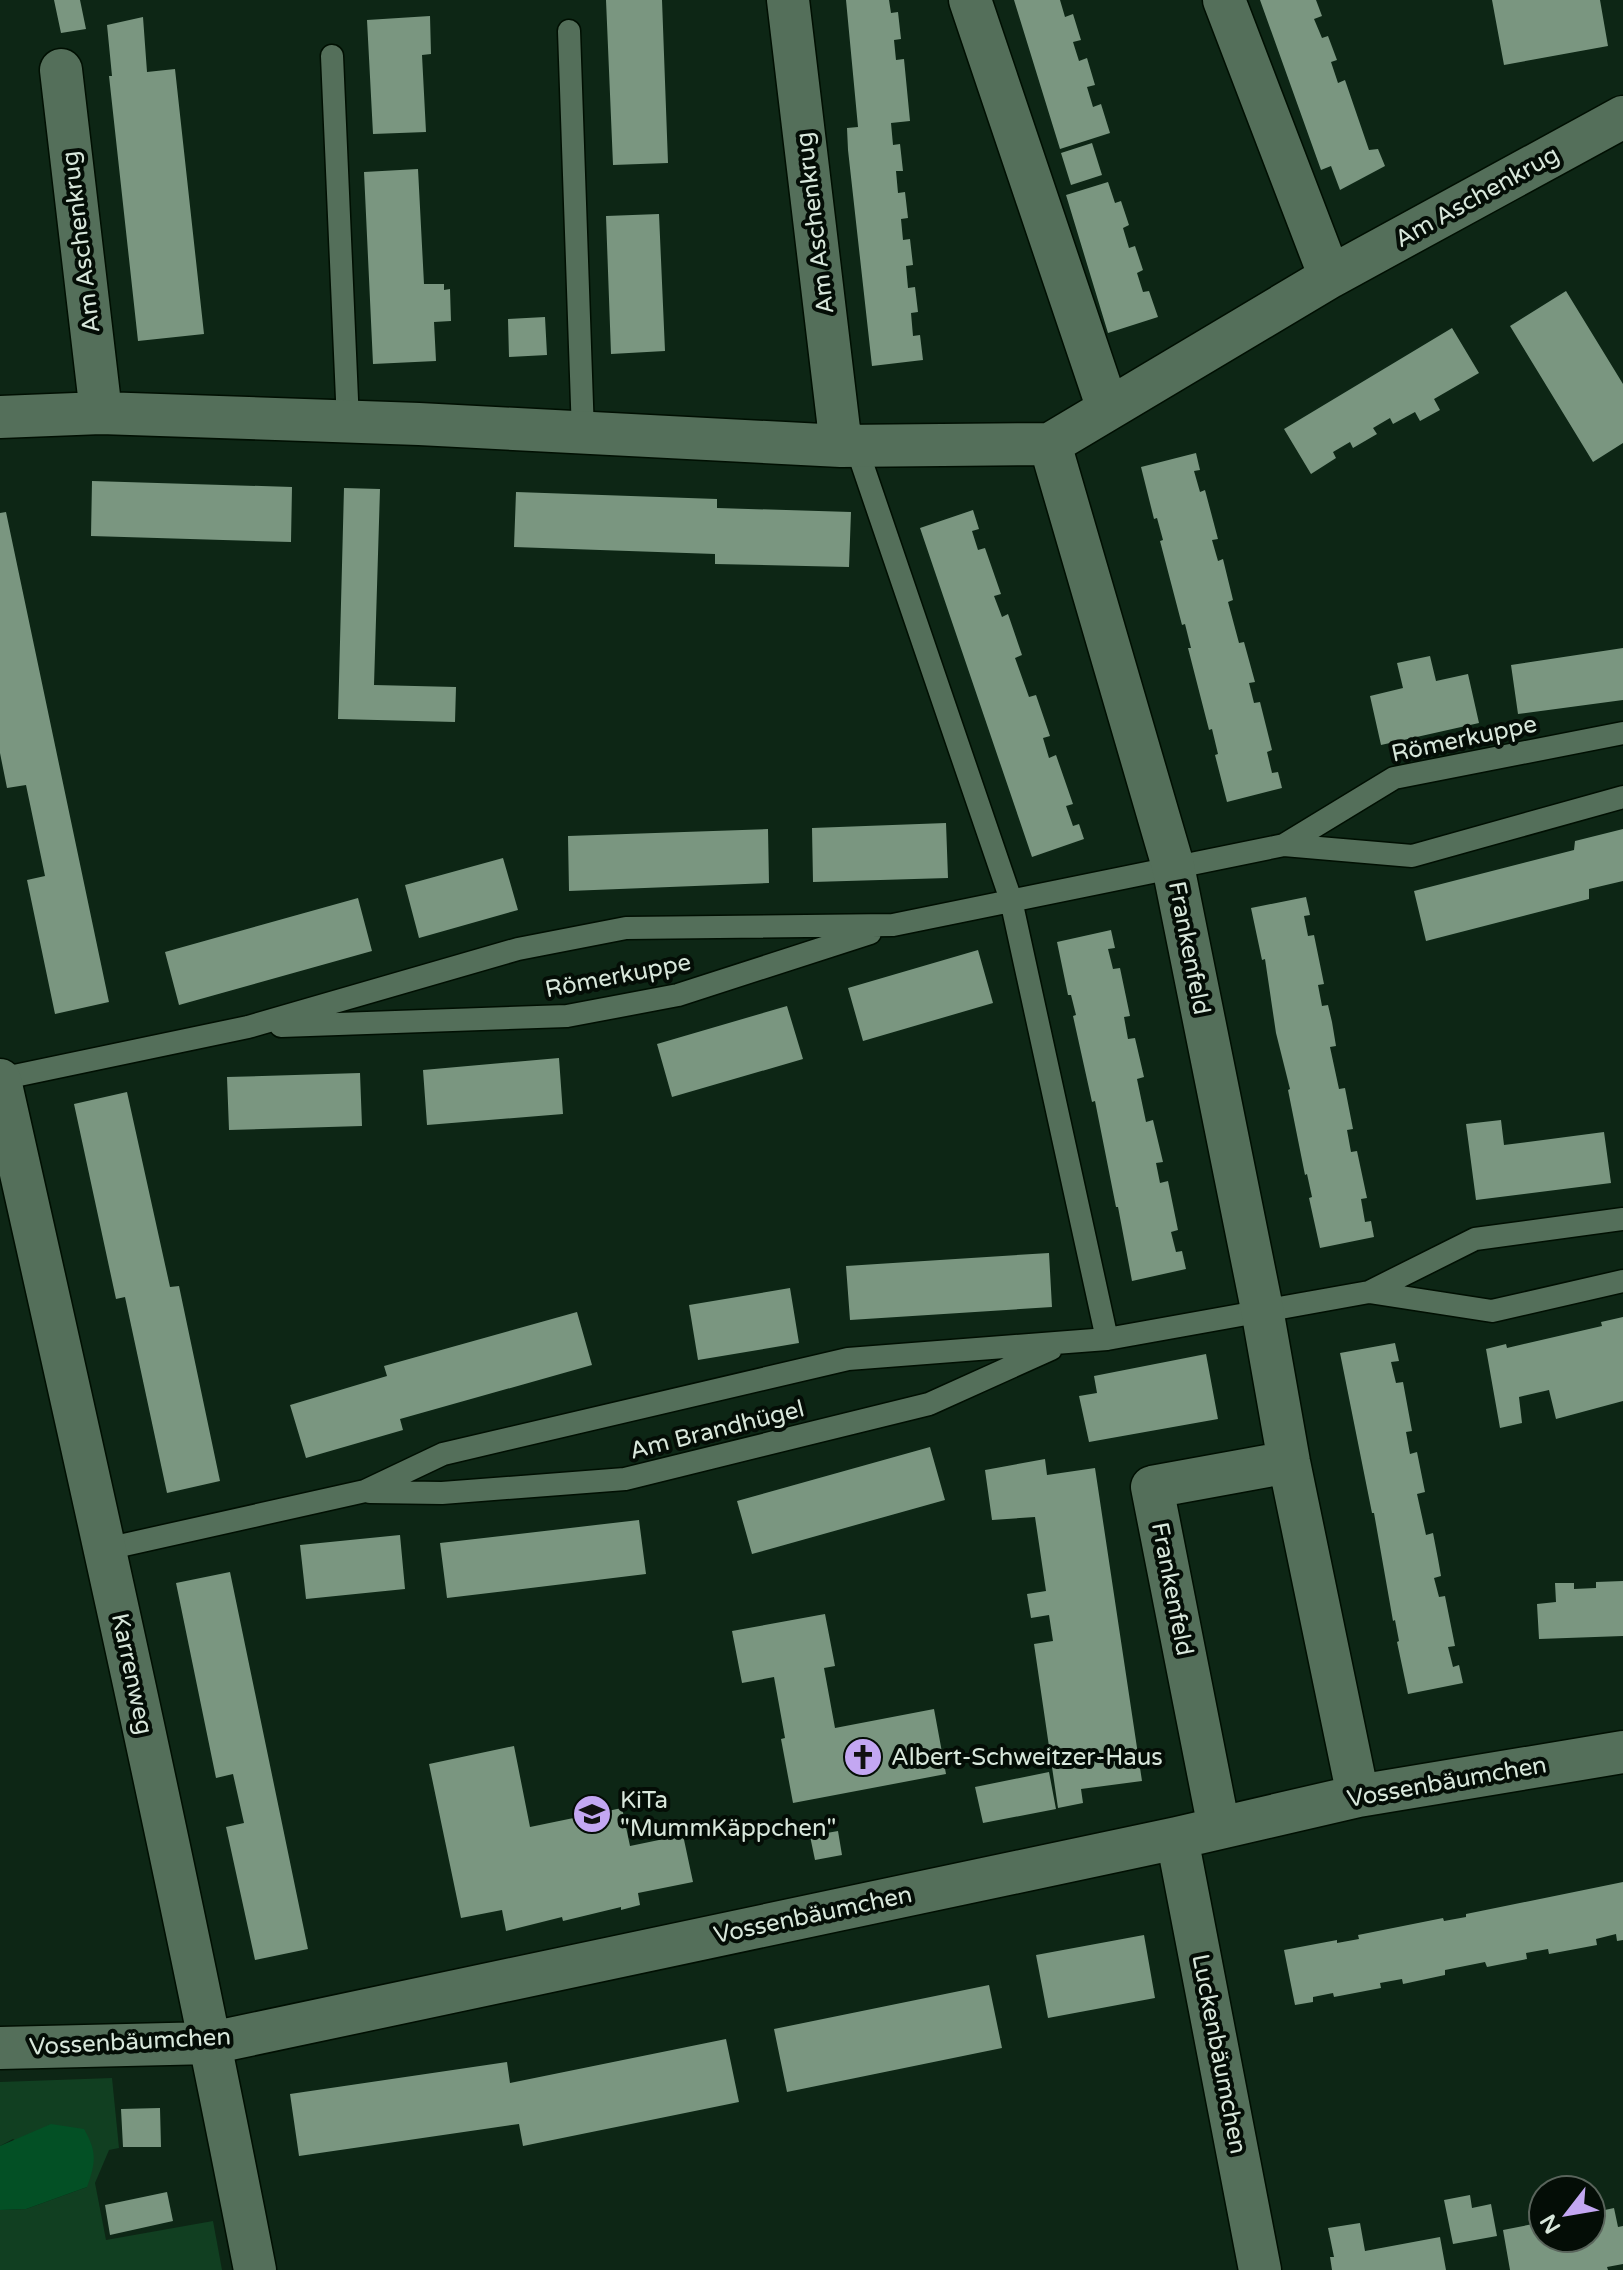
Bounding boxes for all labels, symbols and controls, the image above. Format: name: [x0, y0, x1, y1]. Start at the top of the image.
street label: Am Aschenkrug: [789, 130, 841, 316]
street label: Am Aschenkrug: [1390, 140, 1564, 254]
street label: Am Aschenkrug: [55, 149, 107, 335]
street label: Römerkuppe: [1389, 709, 1539, 769]
street label: Frankenfeld: [1162, 879, 1216, 1017]
street label: Römerkuppe: [543, 948, 693, 1004]
street label: Am Brandhügel: [627, 1394, 807, 1466]
street label: Frankenfeld: [1145, 1520, 1199, 1658]
street label: Karrenweg: [105, 1611, 159, 1737]
church icon: Albert-Schweitzer-Haus: [842, 1736, 884, 1778]
place label: Albert-Schweitzer-Haus: [891, 1743, 1163, 1772]
street label: Vossenbäumchen: [1345, 1750, 1549, 1814]
place label: KiTa "MummKäppchen": [620, 1786, 836, 1843]
school or university icon: KiTa "MummKäppchen": [571, 1793, 613, 1835]
street label: Vossenbäumchen: [711, 1880, 915, 1950]
street label: Luckenbäumchen: [1185, 1952, 1253, 2156]
street label: Vossenbäumchen: [28, 2022, 232, 2062]
north arrow: [1527, 2174, 1607, 2254]
text: N: [1535, 2210, 1566, 2238]

